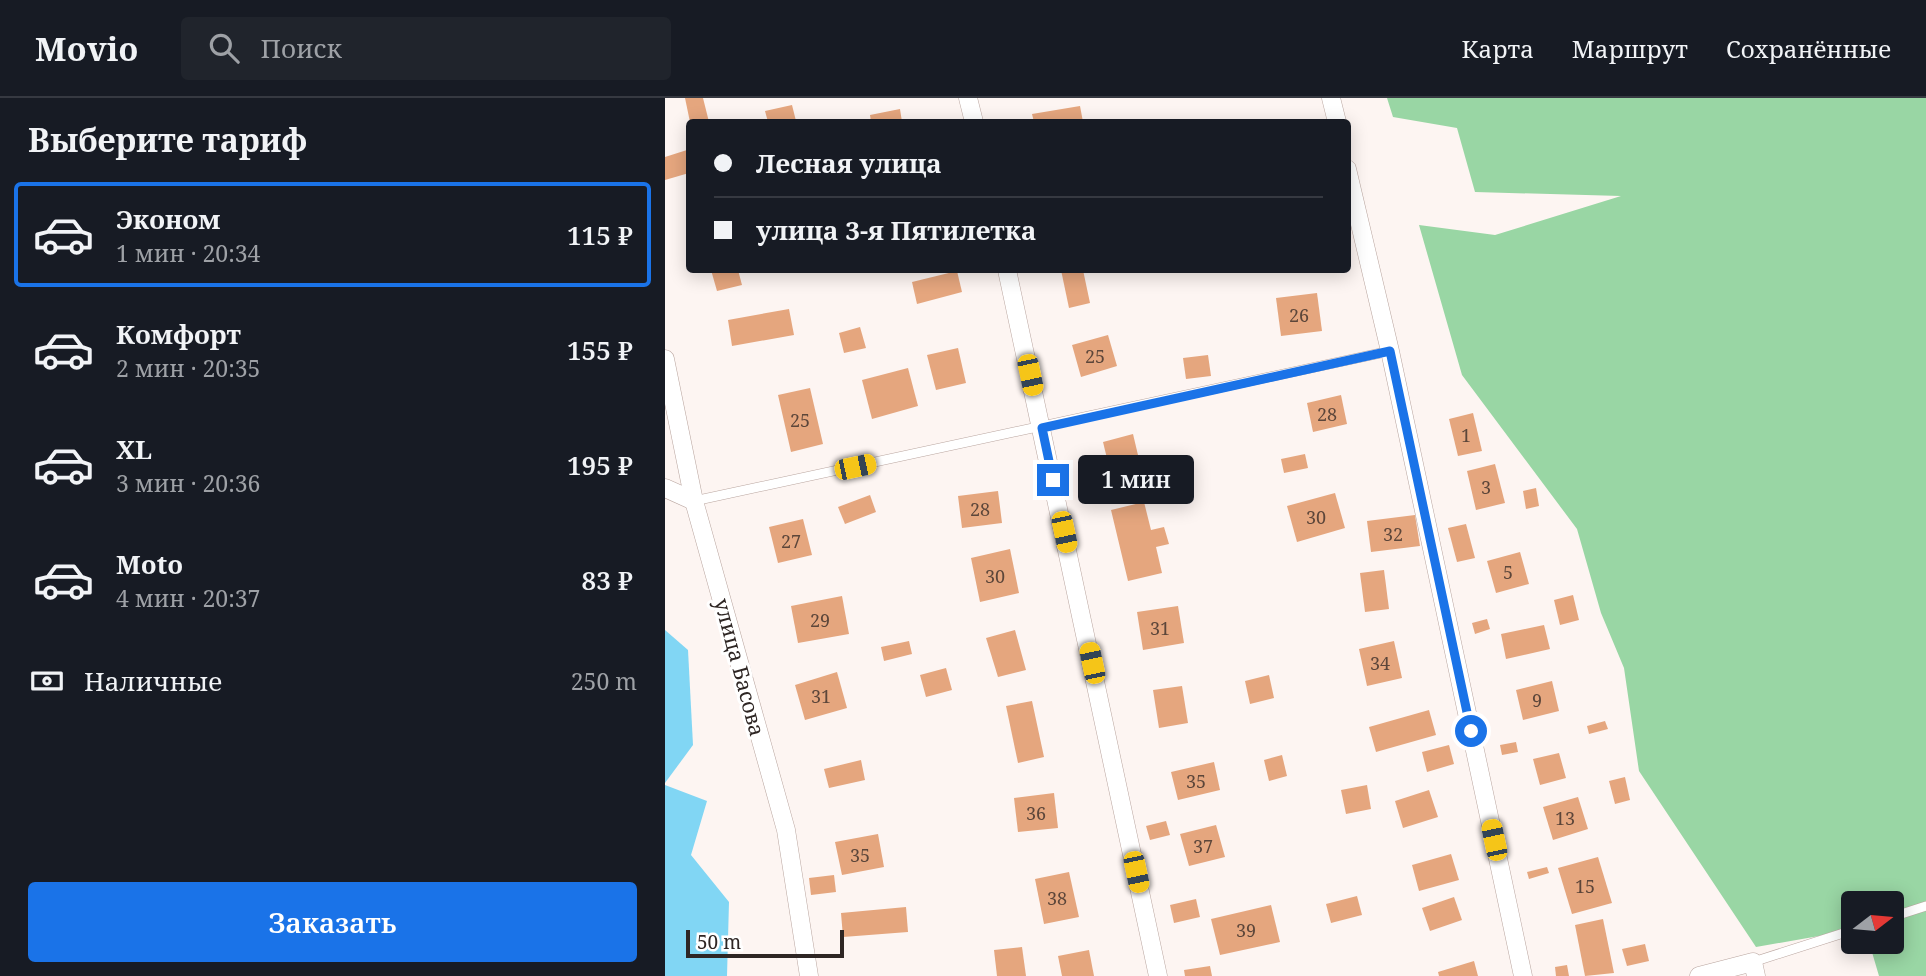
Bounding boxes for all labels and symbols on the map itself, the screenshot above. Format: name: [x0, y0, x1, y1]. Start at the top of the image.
house number: 26: [1289, 303, 1309, 327]
house number: 25: [1085, 344, 1105, 368]
car: [1016, 352, 1045, 398]
house number: 28: [1317, 402, 1337, 426]
house number: 25: [790, 408, 810, 432]
house number: 1: [1461, 423, 1471, 447]
car: [833, 452, 878, 482]
callout: 1 мин: [1077, 456, 1193, 504]
route end: [1037, 464, 1069, 496]
house number: 3: [1481, 475, 1491, 499]
house number: 28: [970, 497, 990, 521]
house number: 30: [1306, 505, 1326, 529]
car: [1050, 509, 1079, 555]
house number: 32: [1383, 522, 1403, 546]
house number: 27: [781, 529, 801, 553]
house number: 5: [1503, 560, 1513, 584]
house number: 30: [985, 564, 1005, 588]
street label: улица Басова: [708, 595, 772, 739]
house number: 29: [810, 608, 830, 632]
house number: 31: [1150, 616, 1170, 640]
car: [1078, 640, 1107, 686]
house number: 34: [1370, 651, 1390, 675]
house number: 31: [811, 684, 831, 708]
house number: 9: [1532, 688, 1542, 712]
route start: [1455, 715, 1487, 747]
house number: 35: [1186, 769, 1206, 793]
house number: 36: [1026, 801, 1046, 825]
house number: 13: [1555, 806, 1575, 830]
car: [1480, 817, 1509, 863]
house number: 37: [1193, 834, 1213, 858]
house number: 35: [850, 843, 870, 867]
car: [1122, 849, 1151, 895]
house number: 15: [1575, 874, 1595, 898]
house number: 38: [1047, 886, 1067, 910]
north arrow: [1841, 891, 1904, 954]
house number: 39: [1236, 918, 1256, 942]
scale bar: [686, 927, 843, 959]

